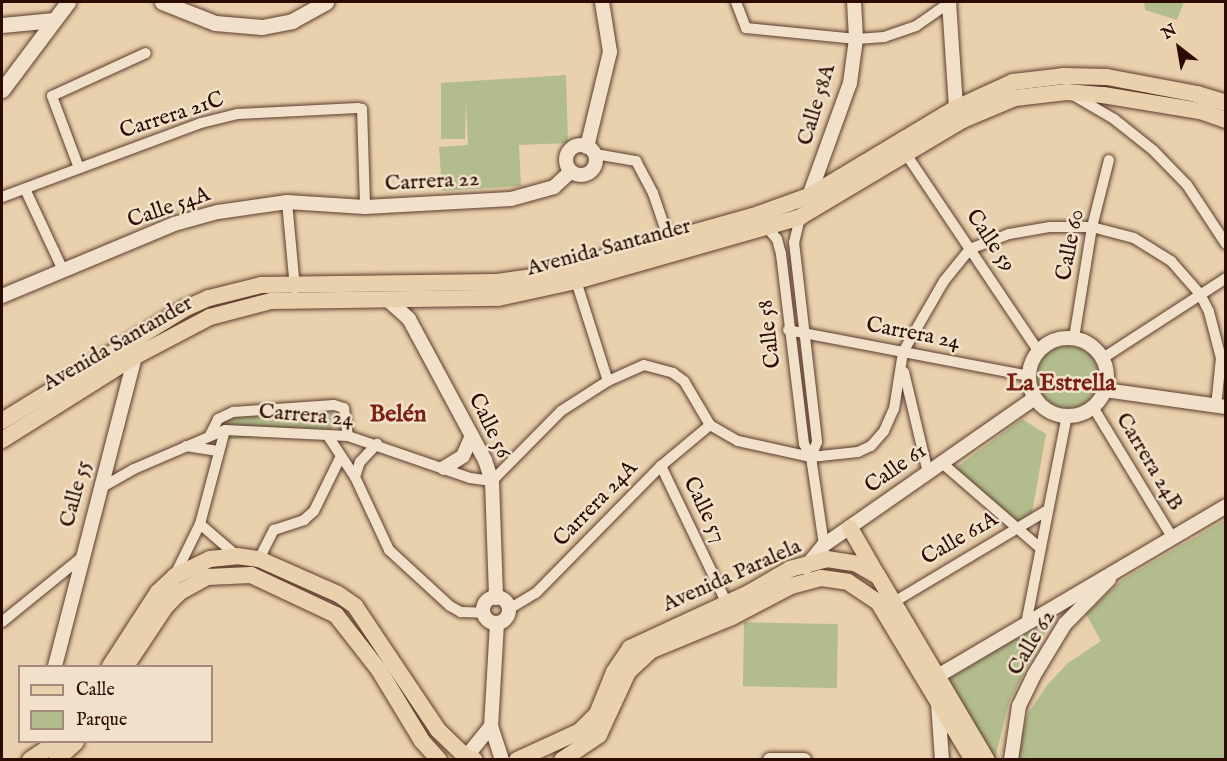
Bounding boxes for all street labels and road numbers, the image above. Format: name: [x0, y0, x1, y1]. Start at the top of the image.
street label: Calle 58A: [792, 61, 842, 149]
street label: Carrera 21C: [117, 87, 227, 145]
street label: Carrera 22: [384, 166, 480, 198]
street label: Calle 54A: [124, 182, 214, 234]
street label: Calle 59: [960, 205, 1020, 277]
street label: Calle 60: [1051, 207, 1091, 283]
street label: Avenida Santander: [524, 213, 694, 283]
street label: Avenida Santander: [38, 290, 198, 398]
street label: Calle 58: [753, 298, 787, 370]
street label: Carrera 24: [864, 312, 962, 356]
street label: Calle 56: [462, 389, 516, 463]
street label: Carrera 24: [258, 399, 354, 433]
street label: Carrera 24B: [1109, 408, 1189, 516]
street label: Calle 61: [860, 438, 932, 500]
street label: Carrera 24A: [548, 455, 644, 553]
street label: Calle 55: [54, 458, 98, 530]
street label: Calle 57: [677, 473, 731, 547]
street label: Calle 61A: [917, 506, 1003, 572]
street label: Avenida Paralela: [659, 534, 805, 618]
street label: Calle 62: [1002, 605, 1062, 681]

